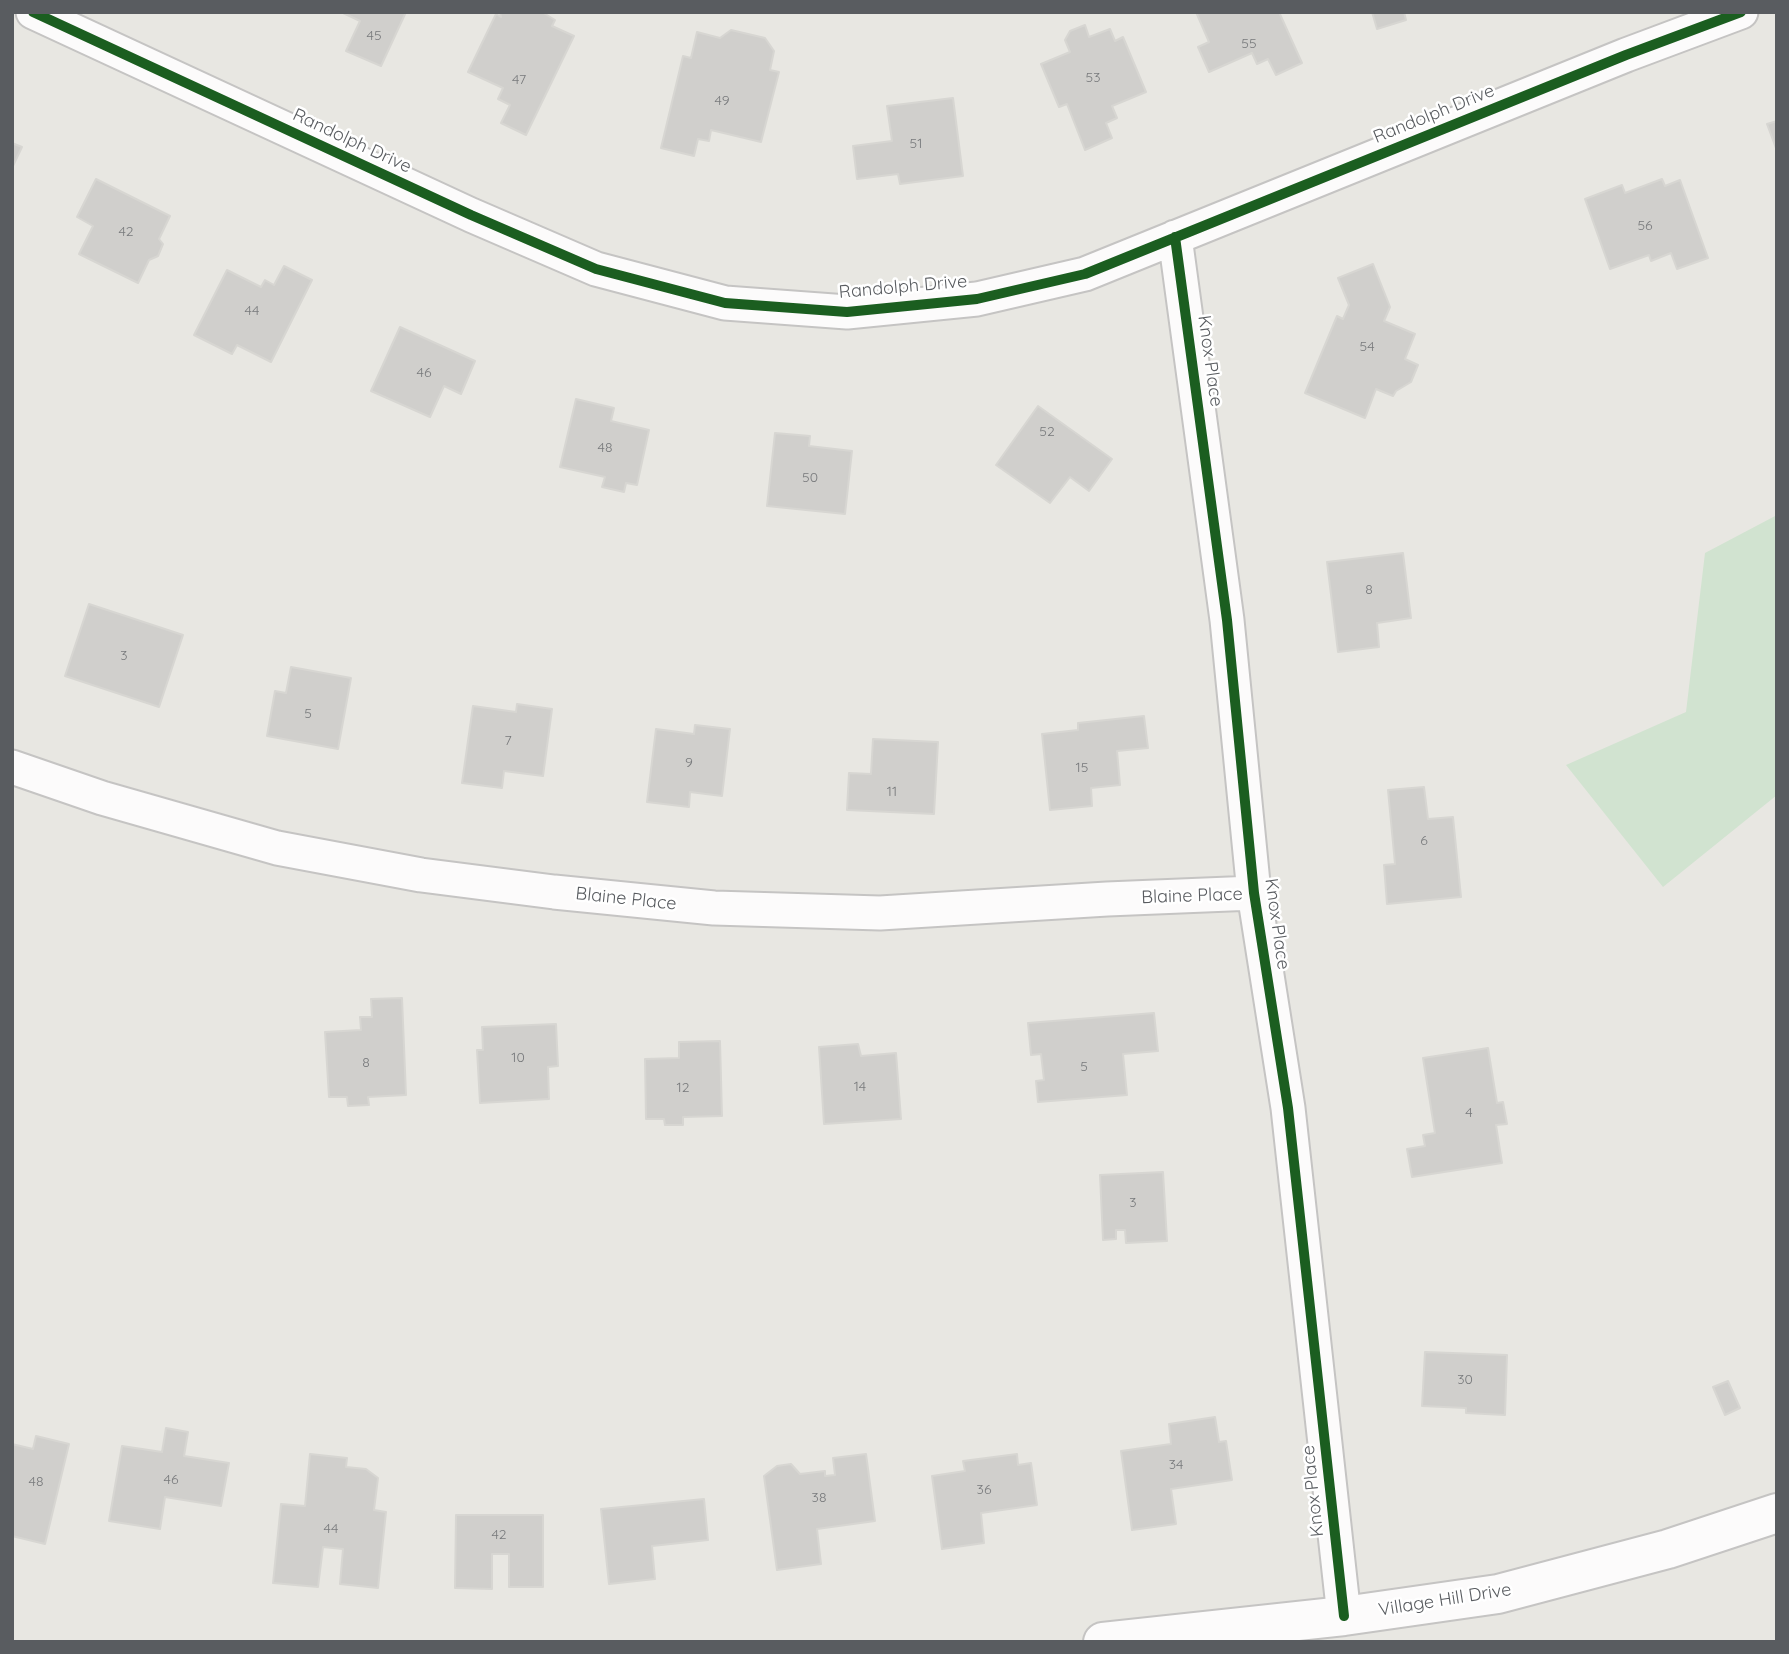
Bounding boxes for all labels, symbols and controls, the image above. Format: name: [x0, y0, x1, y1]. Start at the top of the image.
house number: 45: [366, 28, 382, 44]
house number: 55: [1241, 36, 1257, 52]
house number: 53: [1086, 70, 1100, 86]
house number: 47: [512, 72, 526, 88]
street label: Randolph Drive: [1370, 80, 1498, 148]
house number: 49: [715, 93, 729, 109]
street label: Randolph Drive: [289, 104, 415, 178]
house number: 51: [910, 136, 922, 152]
house number: 56: [1637, 218, 1653, 234]
house number: 42: [118, 224, 134, 240]
street label: Randolph Drive: [838, 271, 968, 303]
house number: 44: [245, 303, 259, 319]
street label: Knox Place: [1193, 314, 1227, 408]
house number: 54: [1359, 339, 1375, 355]
house number: 46: [417, 365, 431, 381]
house number: 52: [1039, 424, 1055, 440]
house number: 48: [598, 440, 612, 456]
house number: 50: [802, 470, 818, 486]
house number: 8: [1365, 582, 1373, 598]
house number: 3: [120, 648, 128, 664]
house number: 5: [304, 706, 312, 722]
house number: 7: [504, 733, 512, 749]
house number: 9: [685, 755, 693, 771]
house number: 15: [1076, 760, 1088, 776]
house number: 11: [887, 784, 897, 800]
house number: 6: [1420, 833, 1428, 849]
street label: Knox Place: [1260, 877, 1294, 971]
street label: Blaine Place: [574, 883, 678, 915]
street label: Blaine Place: [1141, 883, 1243, 909]
house number: 10: [511, 1050, 525, 1066]
house number: 8: [362, 1055, 370, 1071]
house number: 5: [1080, 1059, 1088, 1075]
house number: 14: [854, 1079, 866, 1095]
house number: 12: [677, 1080, 689, 1096]
house number: 4: [1465, 1105, 1473, 1121]
house number: 3: [1129, 1195, 1137, 1211]
house number: 30: [1457, 1372, 1473, 1388]
street label: Knox Place: [1297, 1444, 1329, 1538]
house number: 34: [1169, 1457, 1183, 1473]
house number: 46: [164, 1472, 178, 1488]
house number: 48: [29, 1474, 43, 1490]
house number: 36: [977, 1482, 991, 1498]
house number: 38: [812, 1490, 826, 1506]
house number: 44: [324, 1521, 338, 1537]
house number: 42: [491, 1527, 507, 1543]
street label: Village Hill Drive: [1377, 1579, 1513, 1621]

